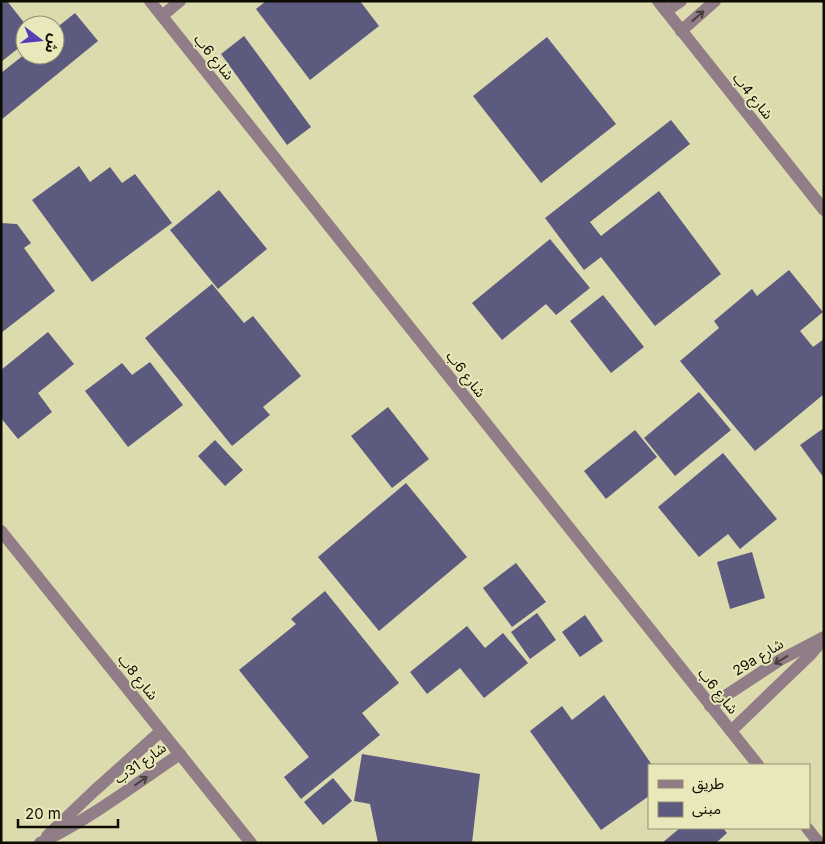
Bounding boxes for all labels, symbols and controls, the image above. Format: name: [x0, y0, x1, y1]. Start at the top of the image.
one-way arrow: [692, 10, 705, 22]
north arrow: [15, 15, 65, 65]
street label: شارع 6ب: [189, 30, 238, 85]
text: ش: [42, 32, 64, 55]
street label: شارع 4ب: [727, 69, 777, 124]
street label: شارع 6ب: [441, 347, 490, 402]
street label: 29a شارع: [729, 634, 788, 681]
street label: شارع 8ب: [113, 650, 162, 705]
one-way arrow: [774, 654, 788, 665]
street label: شارع 6ب: [693, 664, 742, 719]
street label: شارع 31ب: [110, 739, 171, 789]
legend: [648, 764, 810, 829]
text: طريق: [692, 774, 724, 794]
one-way arrow: [133, 776, 147, 786]
scale bar: [18, 796, 118, 828]
text: مبنى: [692, 799, 721, 818]
text: 20 m: [25, 804, 61, 823]

